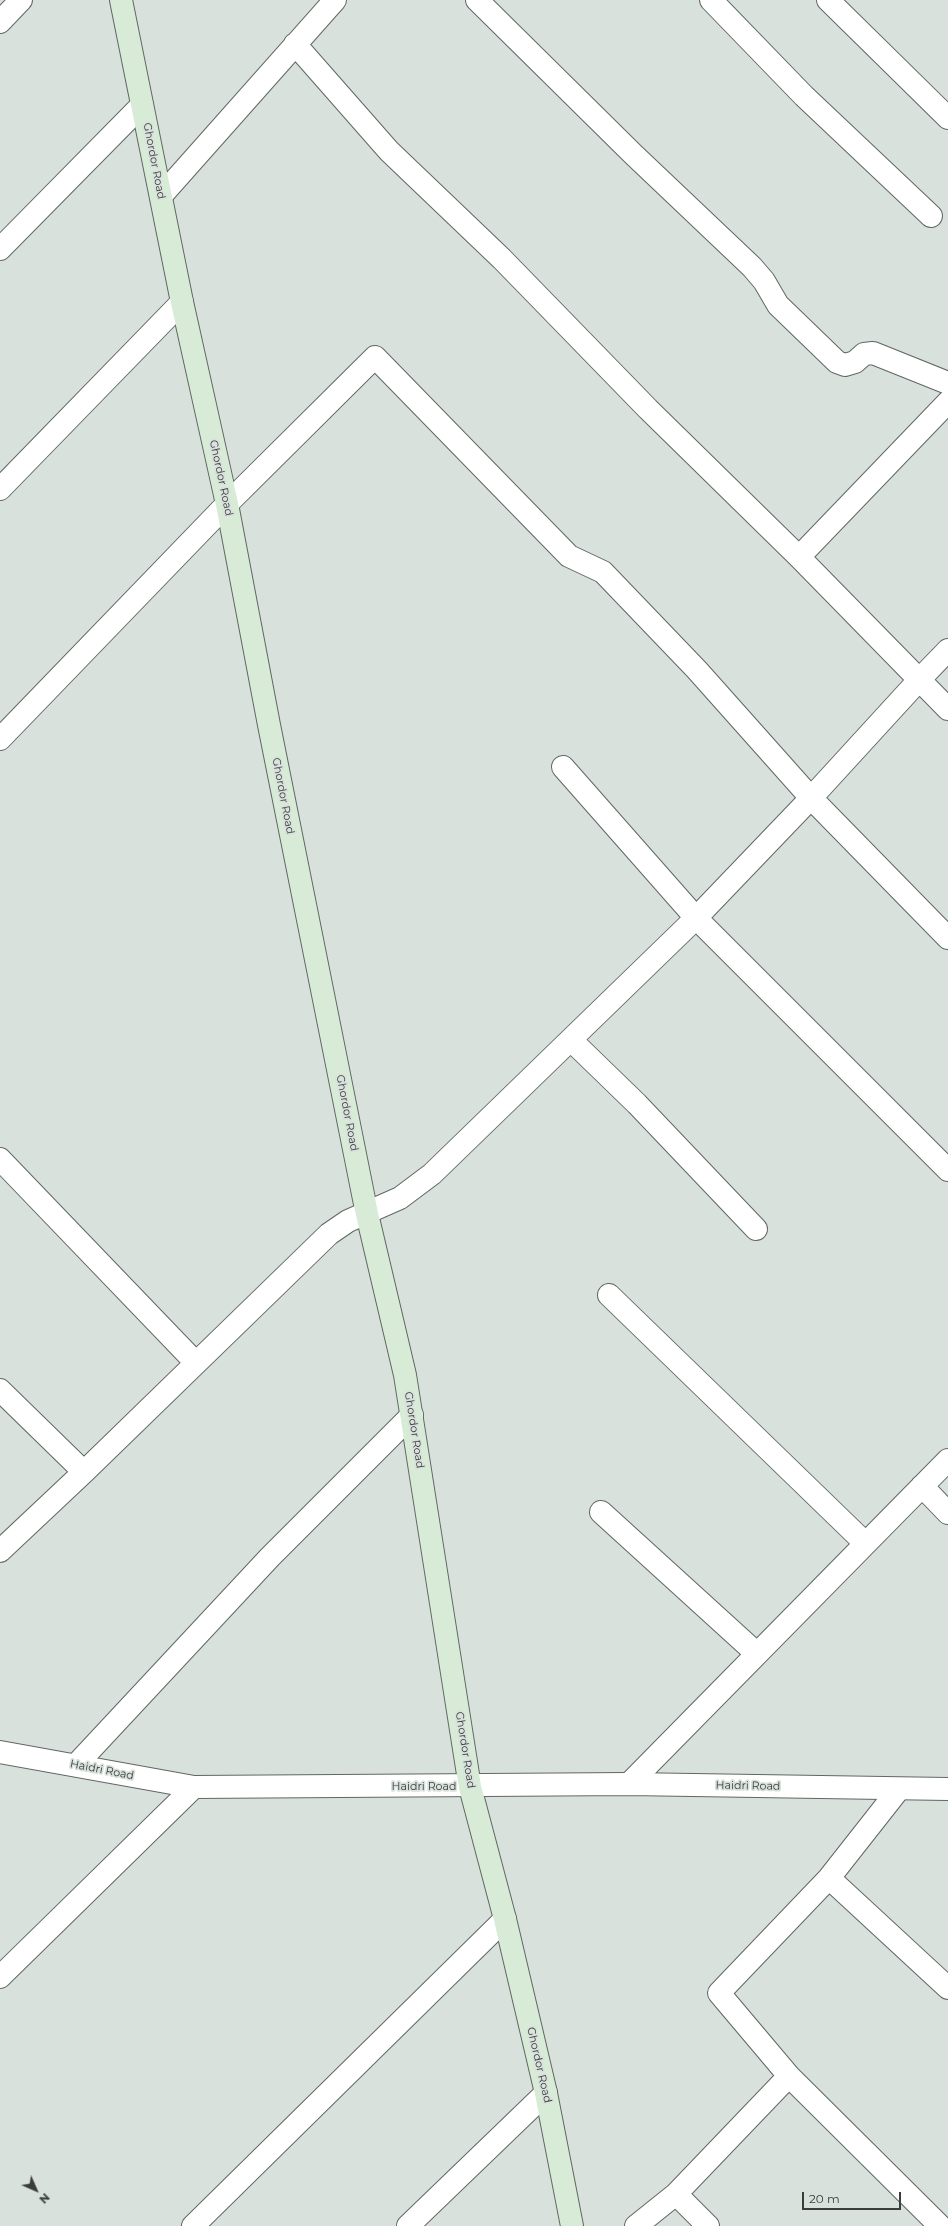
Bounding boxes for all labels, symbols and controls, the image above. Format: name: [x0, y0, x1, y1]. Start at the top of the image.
street label: Ghordor Road: [140, 122, 168, 200]
street label: Ghordor Road: [206, 439, 236, 517]
street label: Ghordor Road: [269, 757, 297, 835]
street label: Ghordor Road: [333, 1074, 361, 1152]
street label: Ghordor Road: [401, 1391, 427, 1469]
street label: Ghordor Road: [452, 1711, 478, 1789]
street label: Haidri Road: [69, 1757, 135, 1783]
street label: Haidri Road: [716, 1779, 780, 1793]
street label: Haidri Road: [392, 1780, 456, 1794]
street label: Ghordor Road: [524, 2026, 554, 2104]
north arrow: [16, 2170, 56, 2210]
scale bar: [804, 2184, 903, 2210]
text: N: [36, 2190, 53, 2207]
text: 20 m: [809, 2191, 840, 2206]

